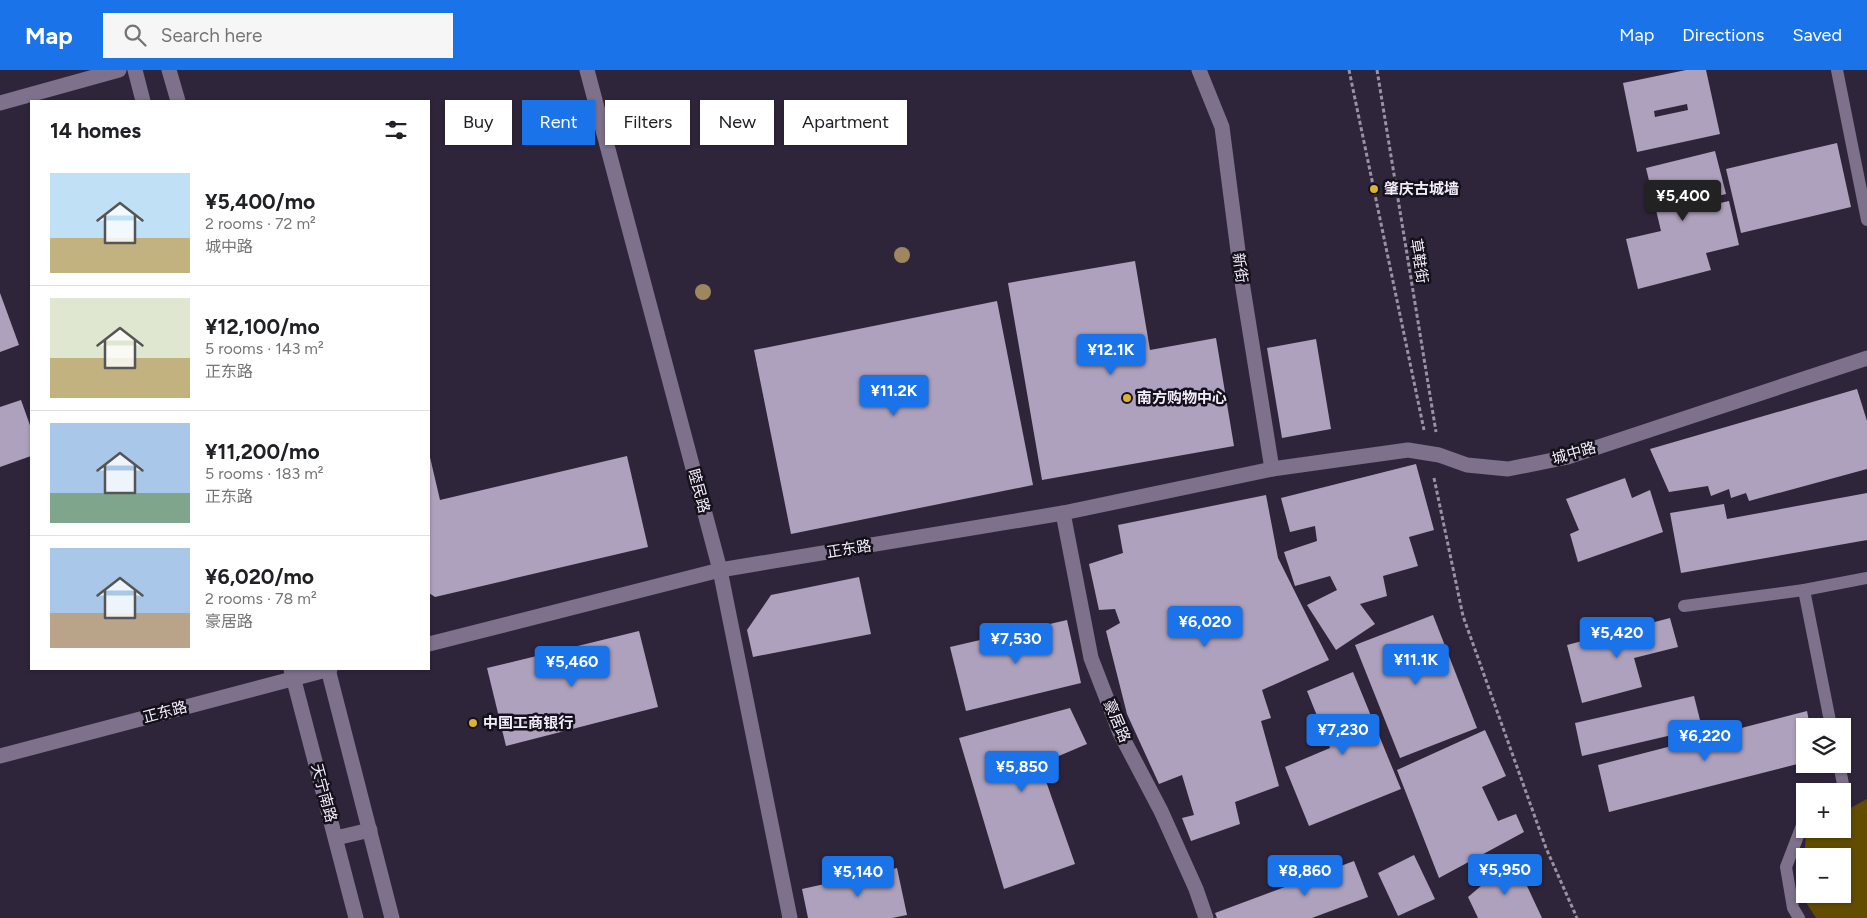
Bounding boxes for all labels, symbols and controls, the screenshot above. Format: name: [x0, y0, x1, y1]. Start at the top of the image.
search box: [103, 13, 453, 58]
text: Map: [25, 21, 73, 50]
icon: search: [121, 21, 149, 49]
text: Search here: [161, 24, 262, 47]
text: Map: [1619, 24, 1654, 46]
text: Directions: [1682, 24, 1764, 46]
text: Saved: [1792, 24, 1842, 46]
chip: Buy: [445, 100, 512, 145]
chip: Rent: [522, 100, 595, 145]
chip: Filters: [605, 100, 690, 145]
chip: New: [700, 100, 774, 145]
chip: Apartment: [784, 100, 907, 145]
icon: filters: [382, 116, 410, 144]
text: 14 homes: [50, 118, 141, 143]
place label: 肇庆古城墙: [1384, 180, 1459, 198]
pin: ¥5,400: [1642, 180, 1724, 222]
marker: 肇庆古城墙: [1368, 183, 1380, 195]
text: ¥5,400: [1656, 186, 1710, 205]
text: ¥5,400/mo: [205, 189, 315, 214]
icon: home: [90, 193, 150, 253]
text: 2 rooms · 72 m²: [205, 214, 316, 233]
text: 城中路: [205, 237, 253, 256]
street label: 草鞋街: [1407, 237, 1431, 285]
street label: 新街: [1229, 252, 1251, 284]
text: ¥12,100/mo: [205, 314, 320, 339]
icon: home: [90, 318, 150, 378]
pin: ¥12.1K: [1070, 334, 1152, 376]
text: 5 rooms · 143 m²: [205, 339, 324, 358]
text: ¥12.1K: [1088, 340, 1134, 359]
text: 正东路: [205, 362, 253, 381]
pin: ¥11.2K: [853, 374, 935, 417]
text: ¥11.2K: [871, 381, 917, 400]
place label: 南方购物中心: [1137, 389, 1227, 407]
marker: 南方购物中心: [1121, 392, 1133, 404]
street label: 城中路: [1550, 438, 1598, 468]
text: ¥11,200/mo: [205, 439, 320, 464]
icon: home: [90, 443, 150, 503]
text: 5 rooms · 183 m²: [205, 464, 324, 483]
street label: 睦民路: [684, 467, 714, 515]
text: 正东路: [205, 487, 253, 506]
street label: 正东路: [825, 537, 873, 561]
text: ¥6,020/mo: [205, 564, 314, 589]
icon: home: [90, 568, 150, 628]
text: 2 rooms · 78 m²: [205, 589, 317, 608]
pin: ¥6,020: [1164, 606, 1246, 648]
text: 豪居路: [205, 612, 253, 631]
text: ¥6,020: [1179, 612, 1231, 631]
pin: ¥5,420: [1576, 616, 1658, 659]
pin: ¥7,530: [975, 622, 1057, 665]
text: ¥5,420: [1591, 623, 1643, 642]
text: ¥7,530: [990, 629, 1042, 648]
pin: ¥11.1K: [1375, 644, 1457, 686]
pin: ¥5,460: [531, 646, 613, 688]
text: ¥11.1K: [1394, 650, 1438, 669]
text: ¥5,460: [546, 652, 598, 671]
street label: 正东路: [141, 697, 189, 727]
street label: 豪居路: [1100, 697, 1134, 745]
place label: 中国工商银行: [483, 714, 573, 732]
pin: ¥7,230: [1302, 714, 1384, 756]
marker: 中国工商银行: [467, 717, 479, 729]
map controls: [1796, 718, 1851, 903]
button: layers: [1796, 718, 1851, 773]
text: ¥7,230: [1317, 720, 1369, 739]
pin: ¥6,220: [1664, 720, 1746, 762]
text: ¥6,220: [1679, 726, 1731, 745]
pin: ¥5,850: [981, 750, 1063, 793]
text: ¥5,850: [996, 757, 1048, 776]
street label: 天宁南路: [308, 762, 340, 824]
button: +: [1796, 783, 1851, 838]
button: −: [1796, 848, 1851, 903]
pin: ¥8,860: [1264, 854, 1346, 897]
pin: ¥5,950: [1464, 854, 1546, 896]
pin: ¥5,140: [817, 856, 899, 898]
text: ¥5,950: [1479, 860, 1531, 879]
text: ¥8,860: [1279, 861, 1331, 880]
text: ¥5,140: [833, 862, 883, 881]

